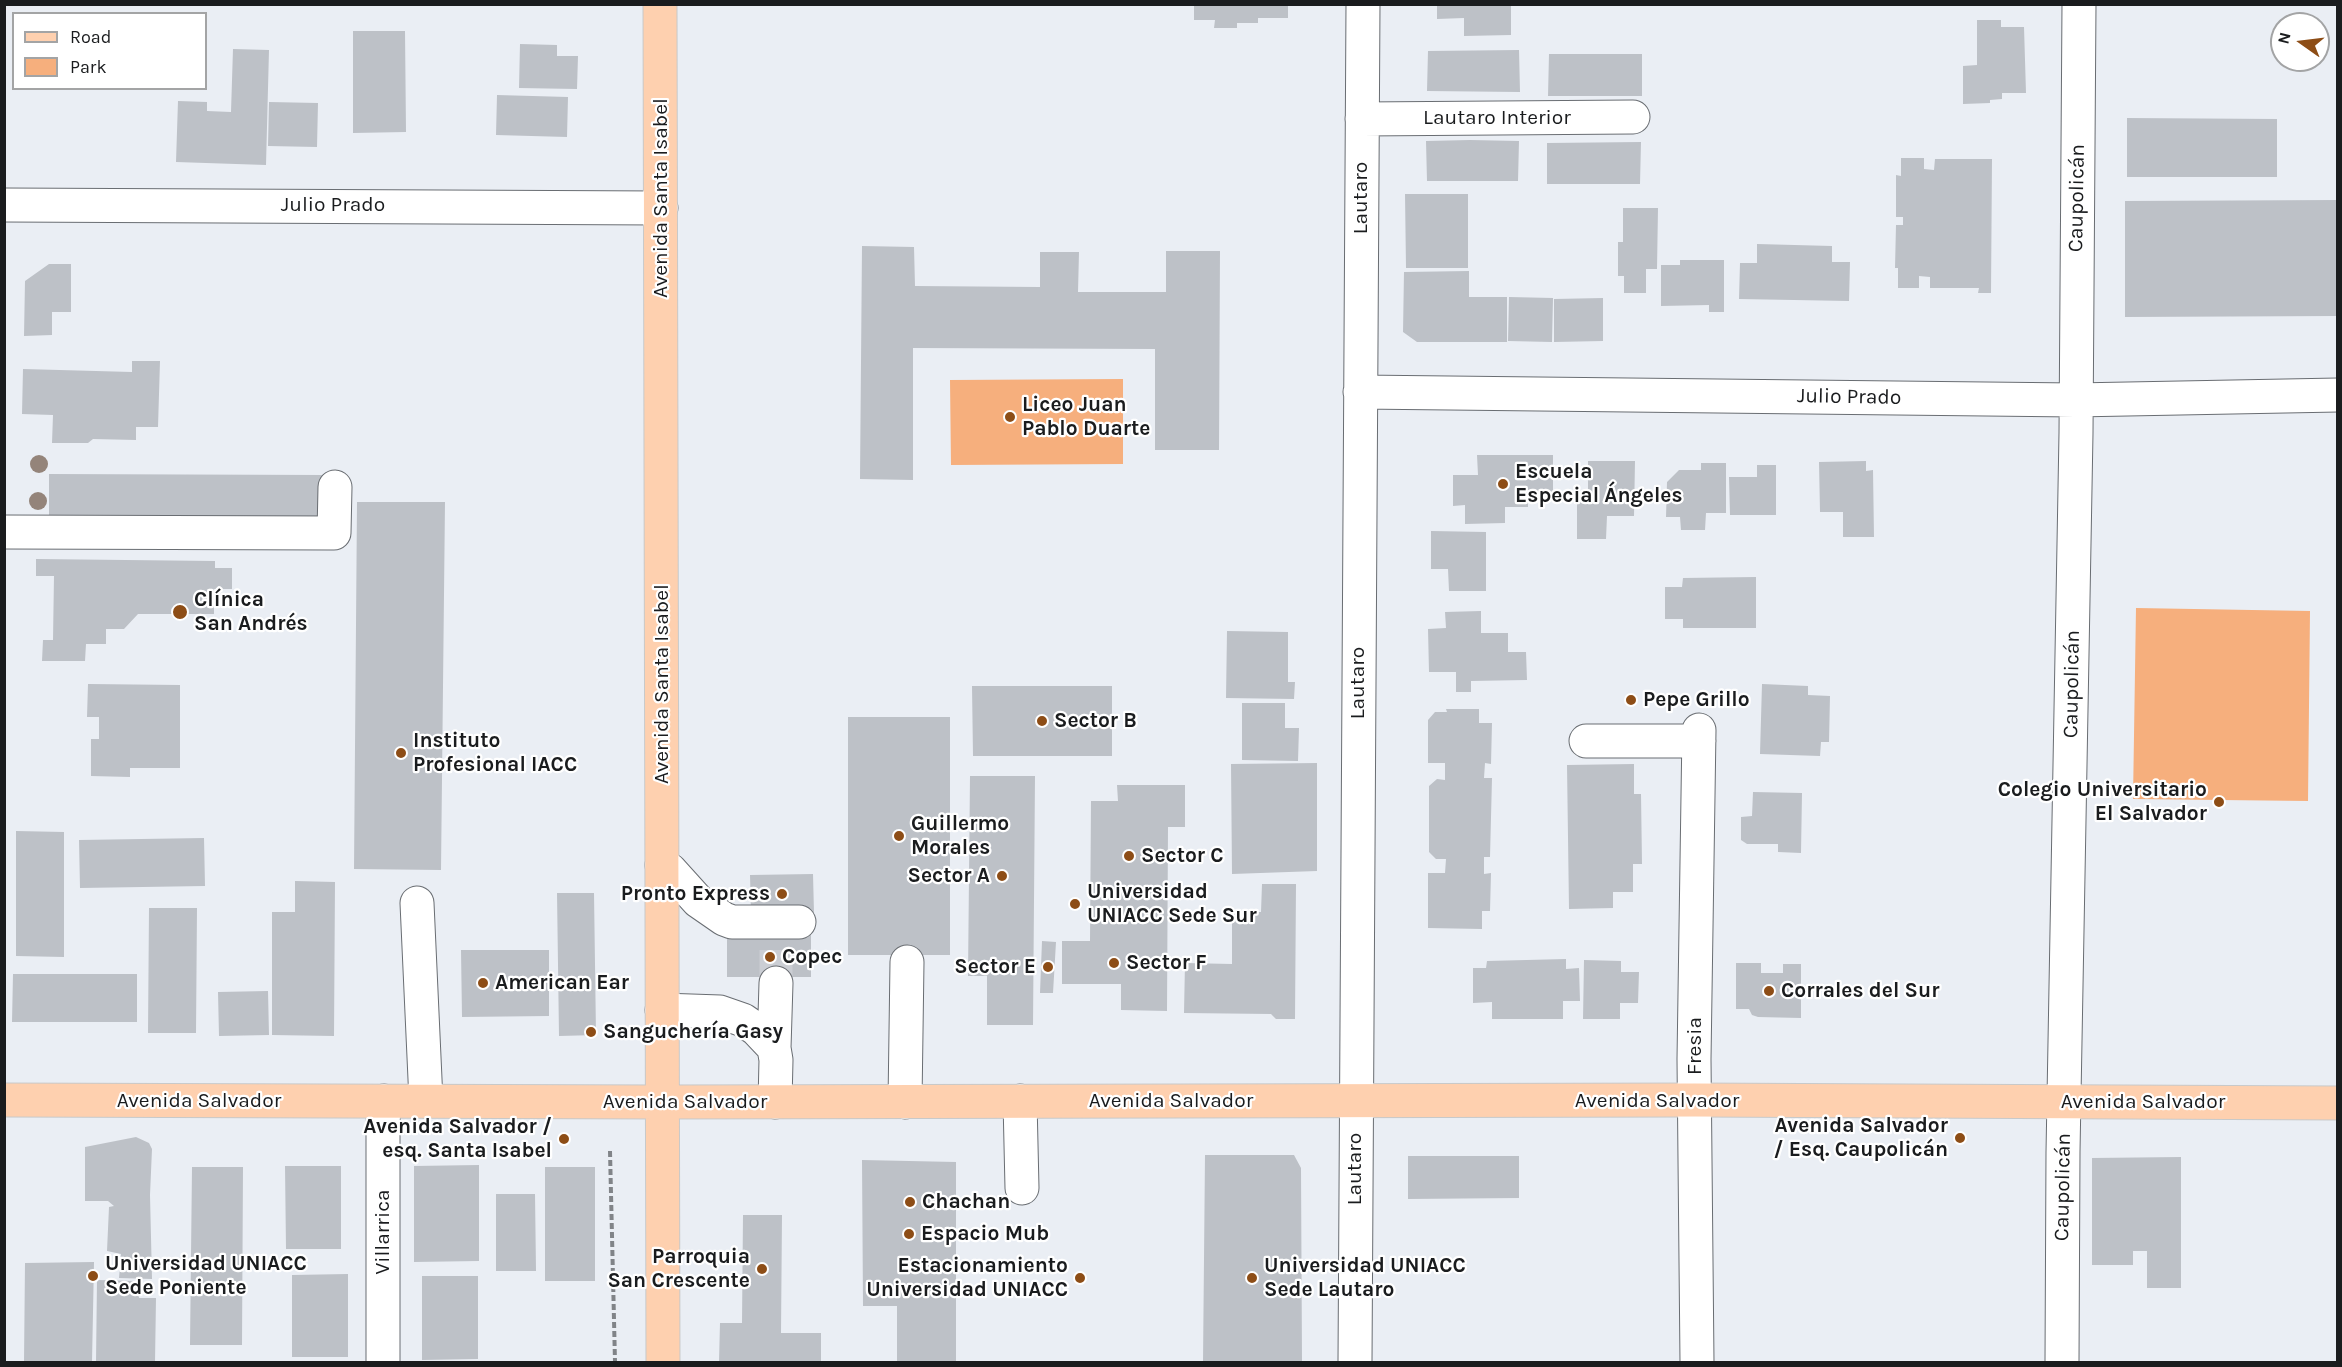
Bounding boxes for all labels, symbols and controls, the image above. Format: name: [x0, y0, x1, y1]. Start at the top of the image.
legend: [12, 12, 207, 90]
north arrow: [2270, 12, 2330, 72]
text: Road: [70, 26, 111, 48]
text: N: [2273, 30, 2295, 46]
text: Park: [70, 56, 107, 78]
street label: Avenida Santa Isabel: [648, 98, 674, 298]
street label: Lautaro Interior: [1423, 105, 1571, 131]
street label: Caupolicán: [2063, 144, 2091, 252]
street label: Lautaro: [1348, 162, 1374, 234]
street label: Julio Prado: [281, 192, 385, 218]
street label: Julio Prado: [1797, 383, 1901, 411]
place label: Liceo Juan Pablo Duarte: [1022, 392, 1150, 442]
marker: Liceo Juan Pablo Duarte: [1003, 410, 1017, 424]
place label: Escuela Especial Ángeles: [1515, 459, 1683, 509]
marker: Escuela Especial Ángeles: [1496, 477, 1510, 491]
street label: Avenida Santa Isabel: [649, 584, 675, 784]
place label: Clínica San Andrés: [194, 587, 308, 637]
marker: Clínica San Andrés: [171, 603, 189, 621]
street label: Caupolicán: [2058, 630, 2086, 738]
street label: Lautaro: [1345, 647, 1371, 719]
place label: Pepe Grillo: [1643, 687, 1750, 713]
marker: Pepe Grillo: [1624, 693, 1638, 707]
place label: Sector B: [1054, 708, 1137, 734]
marker: Sector B: [1035, 714, 1049, 728]
place label: Instituto Profesional IACC: [413, 728, 577, 778]
marker: Instituto Profesional IACC: [394, 746, 408, 760]
place label: Colegio Universitario El Salvador: [1998, 777, 2207, 827]
marker: Colegio Universitario El Salvador: [2212, 795, 2226, 809]
place label: Guillermo Morales: [911, 811, 1009, 861]
marker: Guillermo Morales: [892, 829, 906, 843]
place label: Sector C: [1141, 843, 1224, 869]
marker: Sector C: [1122, 849, 1136, 863]
place label: Sector A: [908, 863, 990, 889]
marker: Sector A: [995, 869, 1009, 883]
place label: Universidad UNIACC Sede Sur: [1087, 879, 1257, 929]
place label: Pronto Express: [621, 881, 770, 907]
marker: Pronto Express: [775, 887, 789, 901]
marker: Universidad UNIACC Sede Sur: [1068, 897, 1082, 911]
place label: Copec: [782, 944, 842, 970]
marker: Copec: [763, 950, 777, 964]
place label: Sector F: [1126, 950, 1207, 976]
place label: Sector E: [954, 954, 1036, 980]
marker: Sector F: [1107, 956, 1121, 970]
marker: Sector E: [1041, 960, 1055, 974]
place label: American Ear: [495, 970, 629, 996]
marker: American Ear: [476, 976, 490, 990]
place label: Corrales del Sur: [1781, 978, 1939, 1004]
marker: Corrales del Sur: [1762, 984, 1776, 998]
street label: Fresia: [1682, 1017, 1708, 1075]
place label: Sanguchería Gasy: [603, 1019, 783, 1045]
marker: Sanguchería Gasy: [584, 1025, 598, 1039]
street label: Avenida Salvador: [117, 1088, 281, 1114]
street label: Avenida Salvador: [1089, 1088, 1253, 1114]
street label: Avenida Salvador: [1575, 1088, 1739, 1114]
street label: Avenida Salvador: [603, 1089, 767, 1115]
street label: Avenida Salvador: [2061, 1089, 2225, 1115]
place label: Avenida Salvador / Esq. Caupolicán: [1774, 1113, 1948, 1163]
place label: Avenida Salvador / esq. Santa Isabel: [363, 1114, 552, 1164]
marker: Avenida Salvador / Esq. Caupolicán: [1953, 1131, 1967, 1145]
marker: Avenida Salvador / esq. Santa Isabel: [557, 1132, 571, 1146]
street label: Lautaro: [1342, 1133, 1368, 1205]
street label: Caupolicán: [2049, 1133, 2077, 1241]
street label: Villarrica: [370, 1189, 396, 1275]
place label: Chachan: [922, 1189, 1010, 1215]
marker: Chachan: [903, 1195, 917, 1209]
place label: Espacio Mub: [921, 1221, 1049, 1247]
marker: Espacio Mub: [902, 1227, 916, 1241]
place label: Parroquia San Crescente: [607, 1244, 750, 1294]
place label: Universidad UNIACC Sede Poniente: [105, 1251, 307, 1301]
place label: Estacionamiento Universidad UNIACC: [866, 1253, 1068, 1303]
place label: Universidad UNIACC Sede Lautaro: [1264, 1253, 1466, 1303]
marker: Parroquia San Crescente: [755, 1262, 769, 1276]
marker: Universidad UNIACC Sede Poniente: [86, 1269, 100, 1283]
marker: Estacionamiento Universidad UNIACC: [1073, 1271, 1087, 1285]
marker: Universidad UNIACC Sede Lautaro: [1245, 1271, 1259, 1285]

